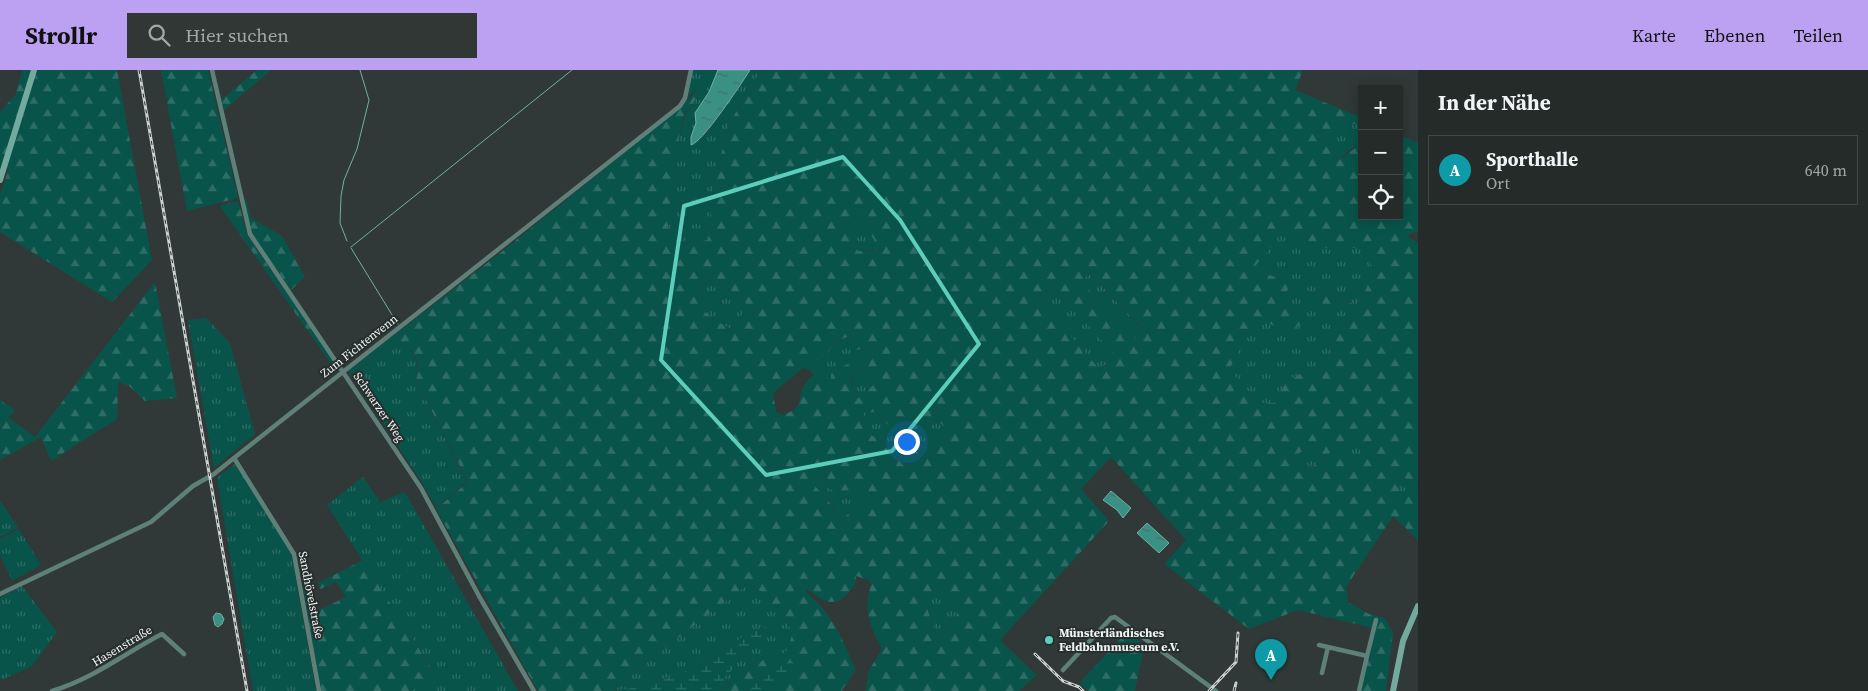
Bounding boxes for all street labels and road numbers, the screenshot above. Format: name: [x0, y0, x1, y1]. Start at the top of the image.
street label: Zum Fichtenvenn: [317, 311, 401, 381]
street label: Schwarzer Weg: [350, 369, 408, 445]
street label: Sandhövelstraße: [295, 550, 327, 640]
street label: Hasenstraße: [89, 622, 155, 670]

